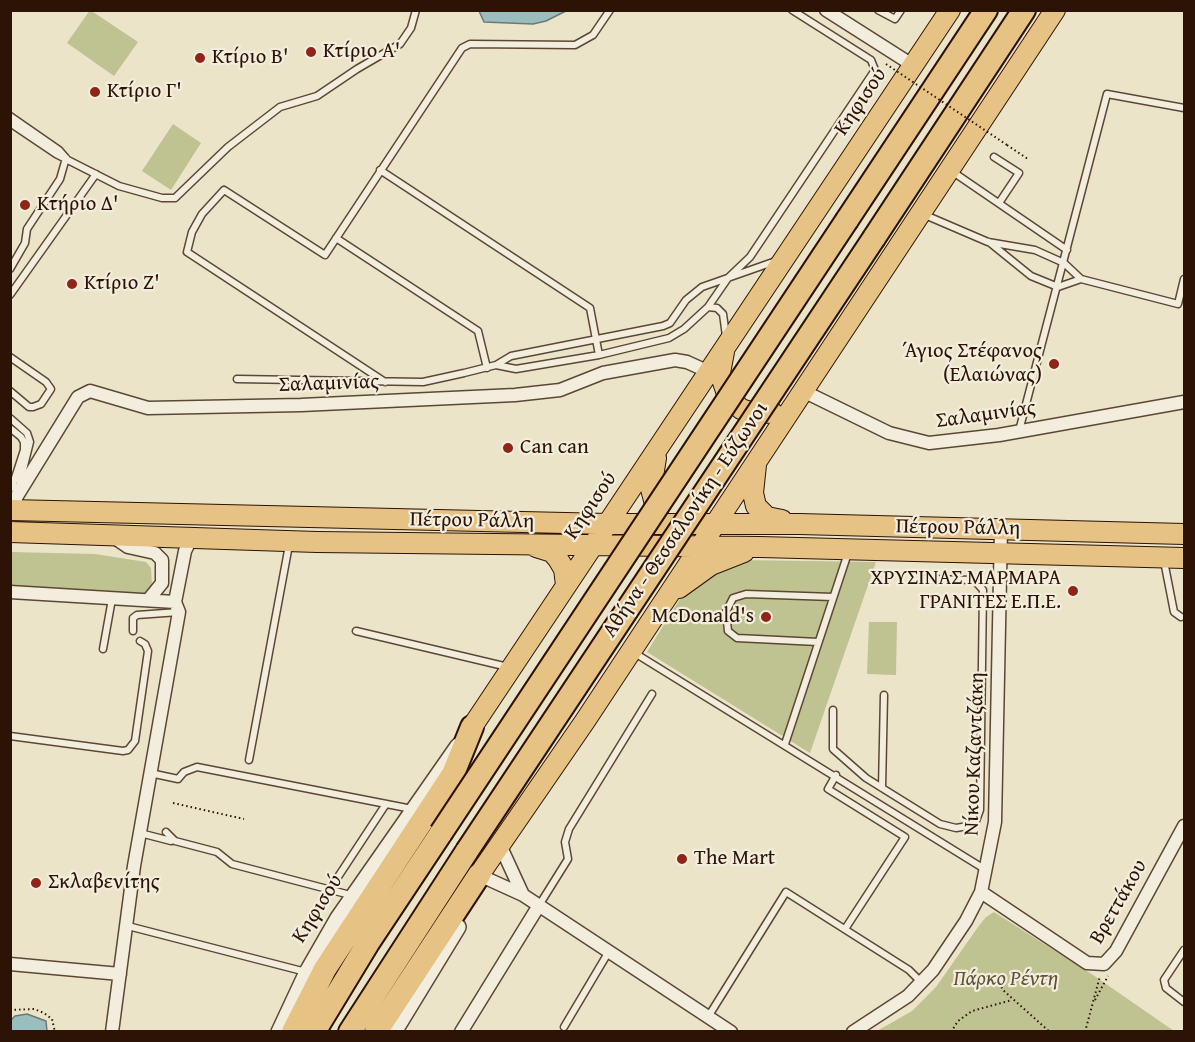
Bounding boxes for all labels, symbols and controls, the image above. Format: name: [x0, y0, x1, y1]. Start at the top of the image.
place label: Κτίριο Α': [323, 39, 400, 65]
place label: Κτίριο Β': [212, 45, 288, 71]
marker: Κτίριο Α': [304, 45, 318, 59]
marker: Κτίριο Β': [193, 51, 207, 65]
street label: Κηφισού: [829, 64, 893, 140]
place label: Κτίριο Γ': [107, 79, 182, 105]
marker: Κτίριο Γ': [88, 85, 102, 99]
place label: Κτήριο Δ': [37, 192, 118, 218]
marker: Κτήριο Δ': [18, 198, 32, 212]
place label: Κτίριο Ζ': [84, 271, 160, 297]
marker: Κτίριο Ζ': [65, 277, 79, 291]
place label: Άγιος Στέφανος (Ελαιώνας): [902, 339, 1042, 389]
marker: Άγιος Στέφανος (Ελαιώνας): [1047, 357, 1061, 371]
street label: Σαλαμινίας: [278, 370, 380, 398]
street label: Σαλαμινίας: [935, 396, 1037, 434]
street label: Αθήνα - Θεσσαλονίκη - Εύζωνοι: [598, 398, 774, 642]
place label: Can can: [520, 435, 589, 461]
marker: Can can: [501, 441, 515, 455]
street label: Κηφισού: [559, 468, 623, 544]
street label: Πέτρου Ράλλη: [410, 507, 534, 535]
street label: Πέτρου Ράλλη: [896, 514, 1020, 542]
place label: ΧΡΥΣΙΝΑΣ ΜΑΡΜΑΡΑ ΓΡΑΝΙΤΕΣ Ε.Π.Ε.: [870, 566, 1061, 616]
marker: ΧΡΥΣΙΝΑΣ ΜΑΡΜΑΡΑ ΓΡΑΝΙΤΕΣ Ε.Π.Ε.: [1066, 584, 1080, 598]
place label: McDonald's: [651, 604, 754, 630]
marker: McDonald's: [759, 610, 773, 624]
street label: Νίκου Καζαντζάκη: [960, 672, 990, 836]
place label: The Mart: [694, 846, 775, 872]
marker: The Mart: [675, 852, 689, 866]
street label: Βρεττάκου: [1085, 855, 1153, 949]
place label: Σκλαβενίτης: [48, 870, 160, 896]
street label: Κηφισού: [287, 870, 349, 948]
marker: Σκλαβενίτης: [29, 876, 43, 890]
park label: Πάρκο Ρέντη: [954, 967, 1058, 993]

